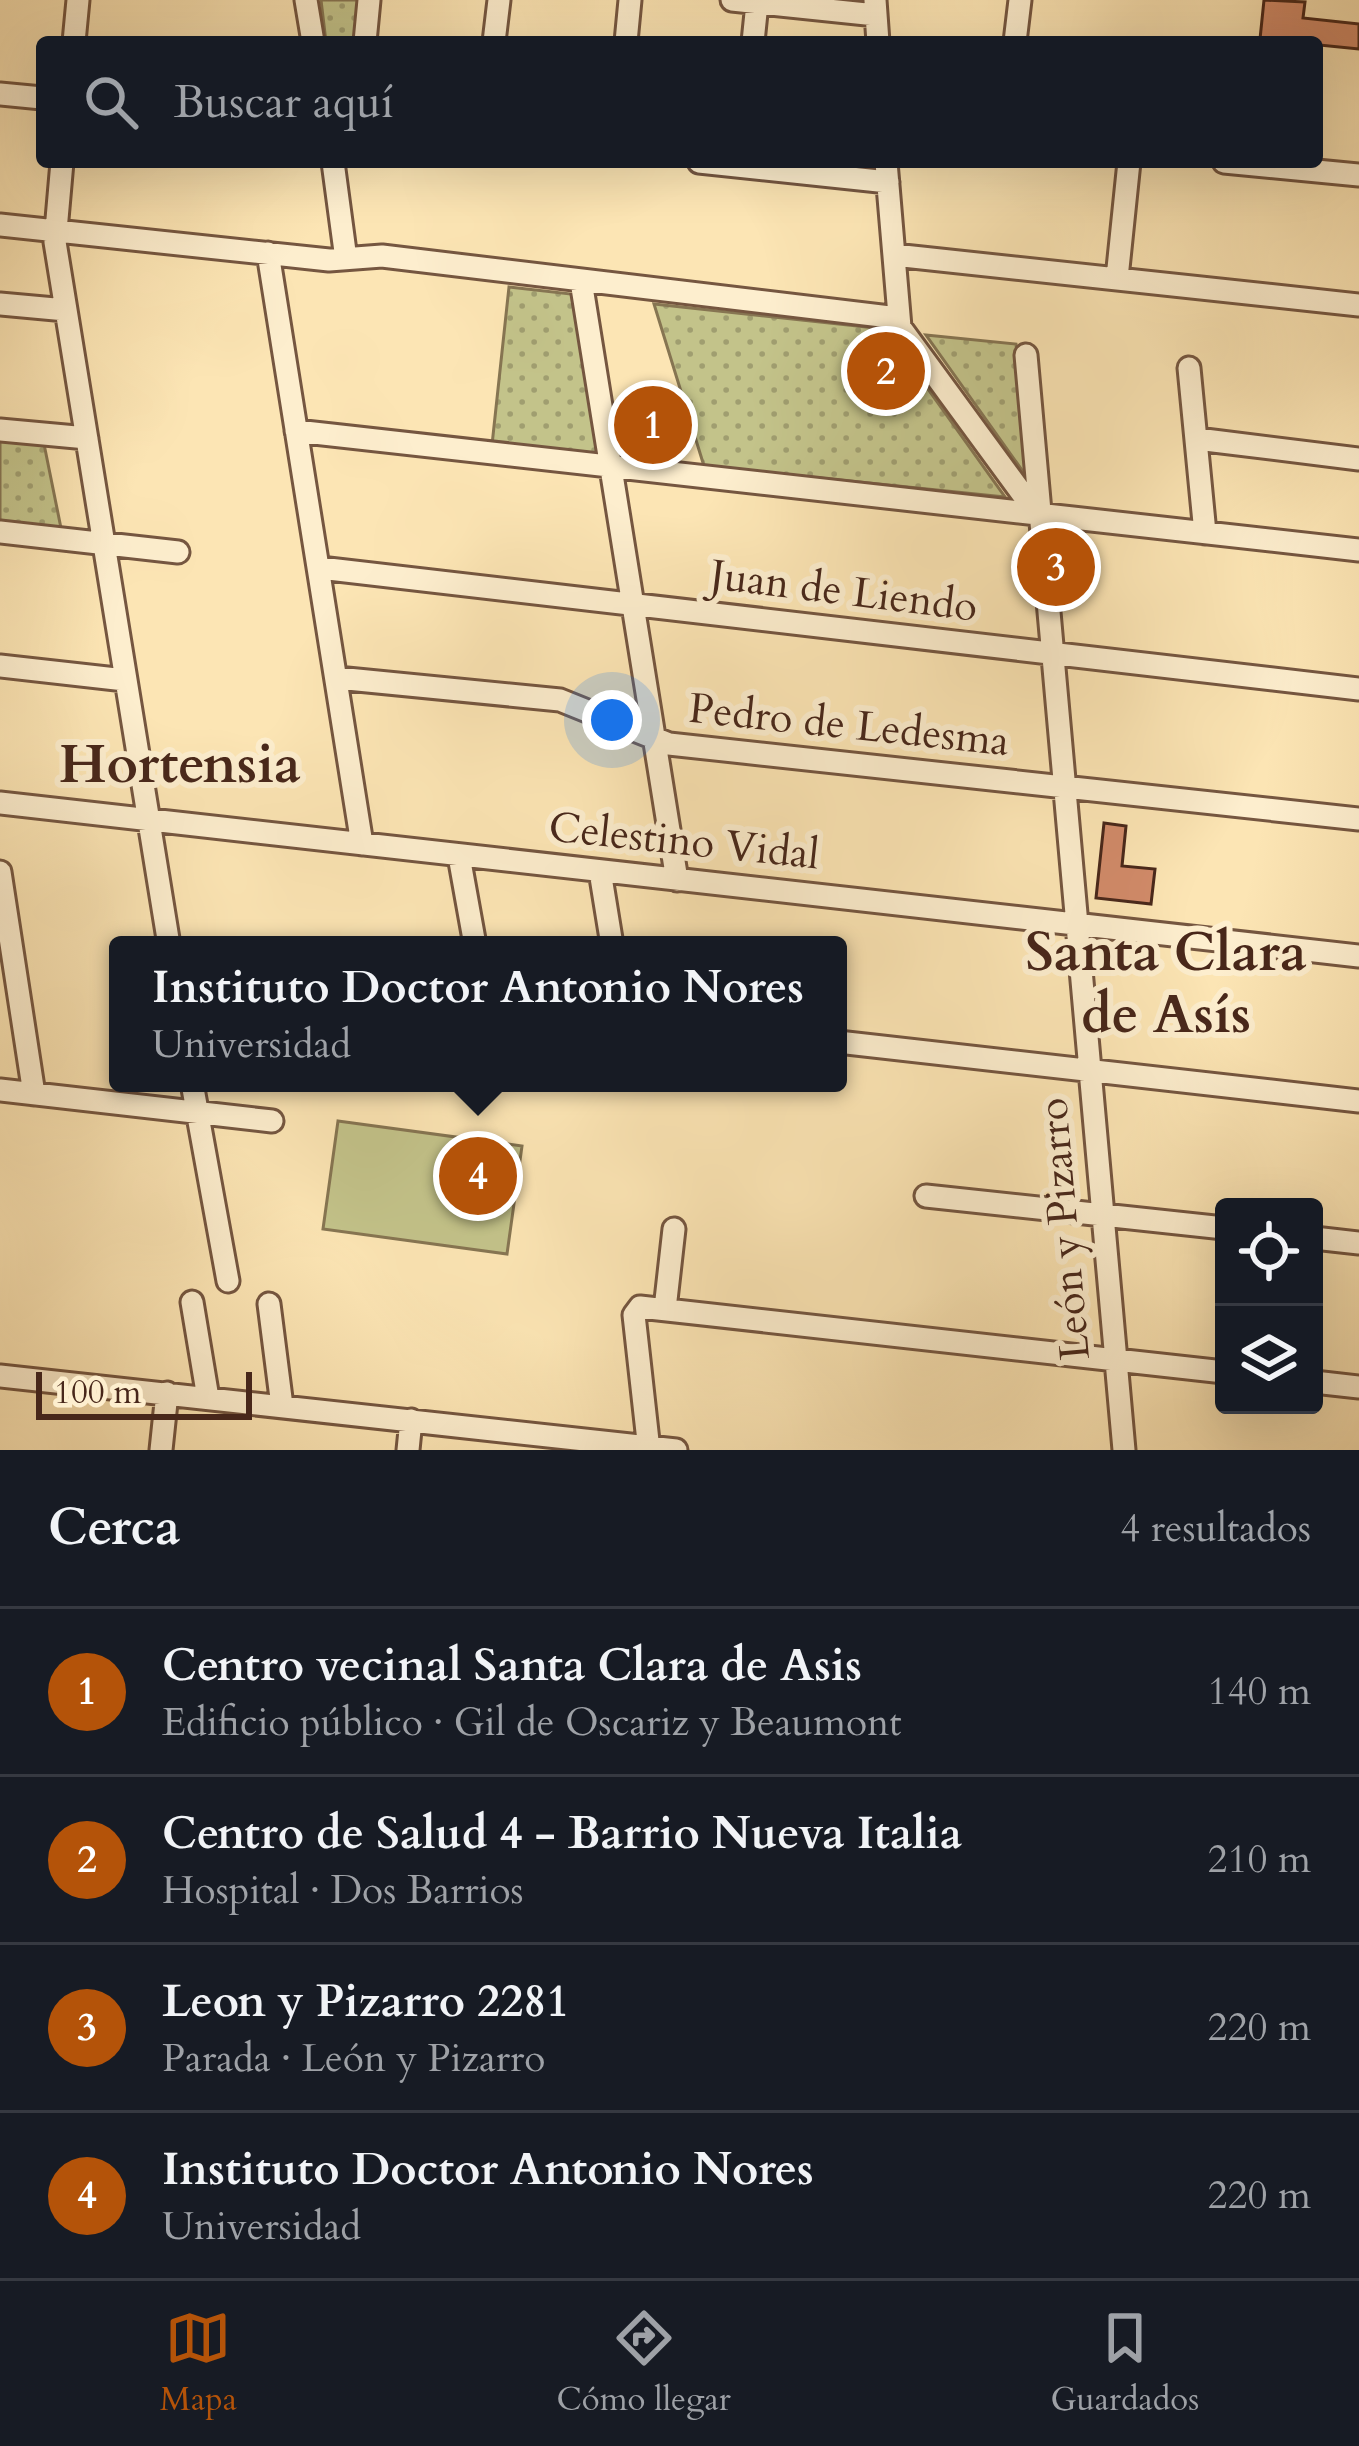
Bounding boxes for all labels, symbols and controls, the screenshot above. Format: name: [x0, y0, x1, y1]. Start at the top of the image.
search box: [36, 36, 1323, 168]
icon: search: [78, 69, 144, 135]
text: Buscar aquí: [174, 72, 394, 133]
pin: 2: [847, 326, 925, 416]
pin: 1: [614, 380, 692, 470]
pin: 3: [1017, 522, 1095, 612]
street label: Juan de Liendo: [701, 546, 981, 636]
street label: Pedro de Ledesma: [686, 680, 1012, 770]
your location: [582, 690, 642, 750]
district label: Hortensia: [59, 729, 301, 802]
street label: Celestino Vidal: [546, 798, 822, 884]
district label: Santa Clara de Asís: [1025, 917, 1307, 1052]
popup: [109, 936, 847, 1092]
text: Instituto Doctor Antonio Nores: [152, 957, 804, 1018]
text: Universidad: [152, 1018, 351, 1071]
street label: León y Pizarro: [1024, 1096, 1104, 1362]
pin: 4: [439, 1131, 517, 1221]
map controls: [1215, 1198, 1323, 1414]
button: locate: [1215, 1198, 1323, 1306]
button: layers: [1215, 1306, 1323, 1414]
scale bar: [36, 1366, 252, 1419]
text: 100 m: [54, 1370, 141, 1415]
text: Cerca: [48, 1493, 180, 1563]
text: 4 resultados: [1120, 1502, 1311, 1555]
text: Centro vecinal Santa Clara de Asis: [162, 1635, 862, 1696]
text: 1: [77, 1665, 97, 1718]
text: 140 m: [1208, 1665, 1311, 1718]
text: Edificio público · Gil de Oscariz y Beaumont: [162, 1696, 901, 1749]
text: Centro de Salud 4 - Barrio Nueva Italia: [162, 1803, 962, 1864]
text: 2: [77, 1833, 97, 1886]
text: 210 m: [1208, 1833, 1311, 1886]
text: Hospital · Dos Barrios: [162, 1864, 524, 1917]
text: Leon y Pizarro 2281: [162, 1971, 569, 2032]
text: 3: [77, 2001, 97, 2054]
text: 220 m: [1208, 2001, 1311, 2054]
text: Parada · León y Pizarro: [162, 2032, 545, 2085]
text: Instituto Doctor Antonio Nores: [162, 2139, 814, 2200]
text: 4: [77, 2169, 97, 2222]
text: 220 m: [1208, 2169, 1311, 2222]
text: Universidad: [162, 2200, 361, 2253]
tab: Mapa: [160, 2305, 237, 2422]
tab: Cómo llegar: [557, 2305, 731, 2422]
tab: Guardados: [1050, 2305, 1199, 2422]

